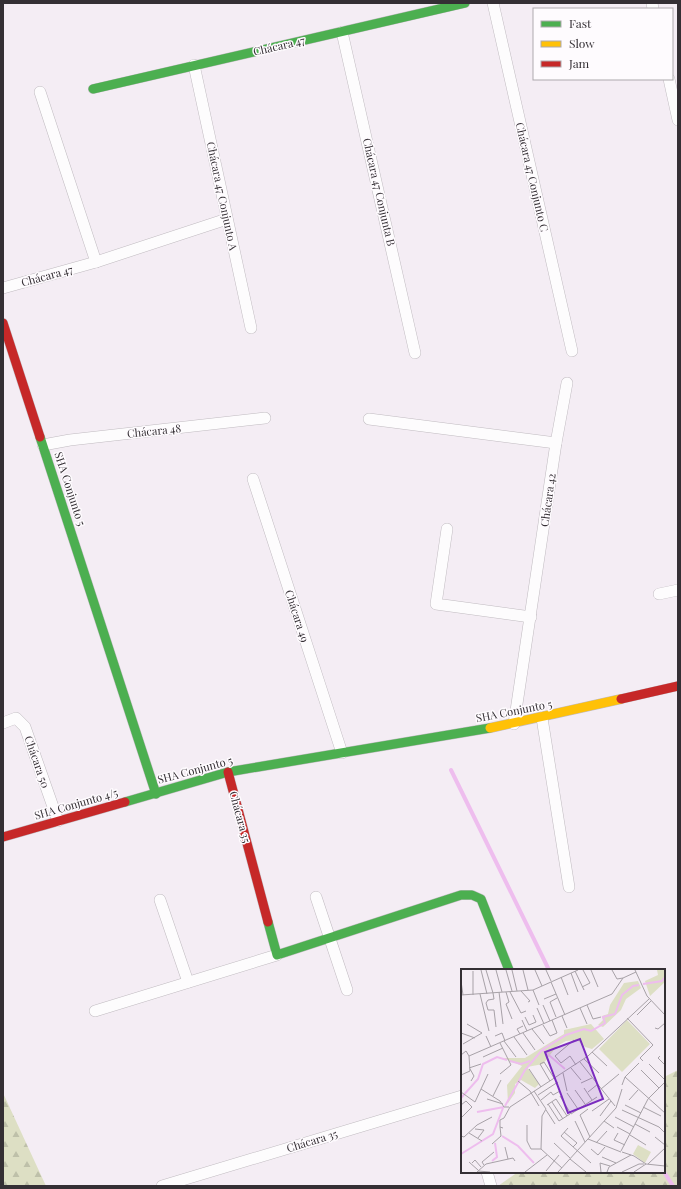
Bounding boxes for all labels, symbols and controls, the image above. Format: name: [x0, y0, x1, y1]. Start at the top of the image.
legend: [533, 8, 673, 80]
text: Fast: [569, 15, 592, 31]
street label: Chácara 47: [251, 32, 307, 59]
text: Slow: [569, 35, 595, 51]
text: Jam: [568, 55, 590, 71]
street label: Chácara 47 Conjunto C: [513, 121, 552, 233]
street label: Chácara 47 Conjunta B: [360, 136, 399, 247]
street label: Chácara 47 Conjunto A: [204, 140, 241, 252]
street label: Chácara 47: [19, 261, 75, 290]
street label: Chácara 48: [126, 420, 182, 441]
street label: SHA Conjunto 5: [51, 450, 90, 528]
street label: Chácara 42: [536, 472, 559, 528]
street label: Chácara 49: [282, 588, 313, 644]
street label: SHA Conjunto 5: [475, 696, 554, 725]
street label: Chácara 50: [22, 734, 54, 790]
street label: SHA Conjunto 5: [156, 752, 235, 787]
street label: SHA Conjunto 4/5: [32, 784, 120, 823]
street label: Chácara 35: [226, 789, 255, 845]
inset map: [461, 969, 665, 1173]
street label: Chácara 35: [284, 1125, 340, 1155]

